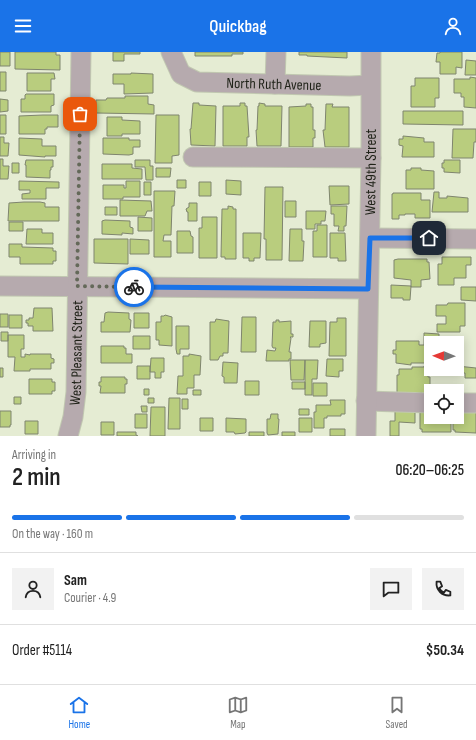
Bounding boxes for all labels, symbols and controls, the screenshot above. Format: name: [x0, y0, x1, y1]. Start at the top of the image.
icon: menu: [12, 15, 34, 37]
icon: person: [442, 15, 464, 37]
text: Quickbag: [209, 16, 267, 37]
street label: North Ruth Avenue: [226, 74, 322, 95]
pin: [63, 97, 97, 131]
icon: bag: [69, 103, 91, 125]
street label: West 49th Street: [361, 129, 381, 215]
pin: [412, 221, 446, 255]
icon: home: [418, 227, 440, 249]
courier: [114, 267, 154, 307]
icon: bike: [123, 276, 145, 298]
street label: West Pleasant Street: [65, 300, 87, 407]
north arrow: [424, 336, 464, 376]
map controls: [424, 336, 464, 424]
button: locate: [424, 384, 464, 424]
text: Arriving in: [12, 447, 56, 463]
text: 06:20–06:25: [395, 461, 464, 480]
text: 2 min: [12, 462, 61, 493]
text: On the way · 160 m: [12, 526, 93, 542]
button: person: [12, 568, 54, 610]
button: chat: [370, 568, 412, 610]
button: phone: [422, 568, 464, 610]
text: Sam: [64, 571, 87, 590]
text: Courier · 4.9: [64, 590, 116, 606]
text: Order #5114: [12, 641, 72, 660]
text: $50.34: [426, 641, 464, 660]
tab: Home: [68, 694, 90, 731]
tab: Map: [227, 694, 249, 731]
tab: Saved: [386, 694, 408, 731]

